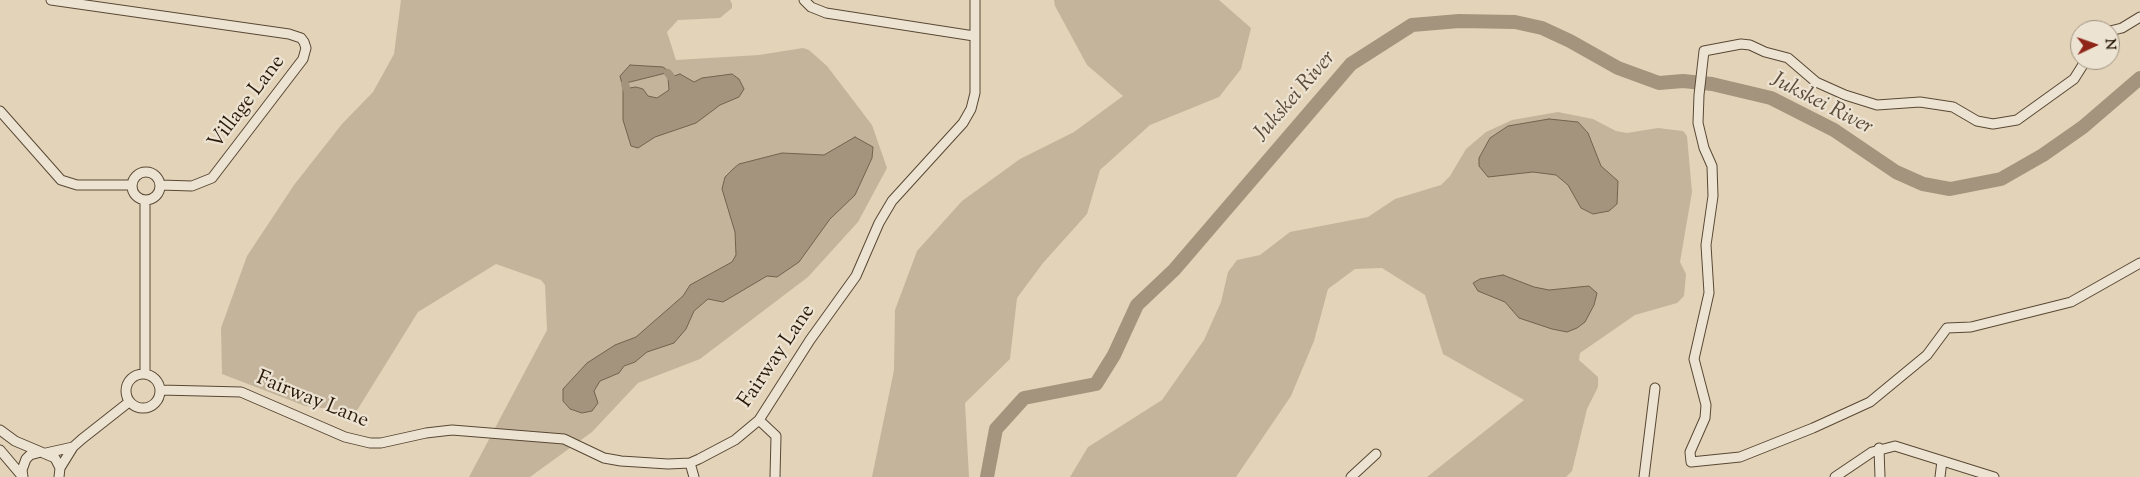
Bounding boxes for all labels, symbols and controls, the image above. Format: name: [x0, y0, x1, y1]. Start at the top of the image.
north arrow: [2070, 20, 2120, 70]
text: N: [2099, 38, 2119, 50]
water label: Jukskei River: [1250, 46, 1342, 148]
street label: Village Lane: [204, 51, 292, 155]
water label: Jukskei River: [1765, 68, 1877, 142]
street label: Fairway Lane: [734, 301, 822, 413]
street label: Fairway Lane: [252, 367, 372, 435]

